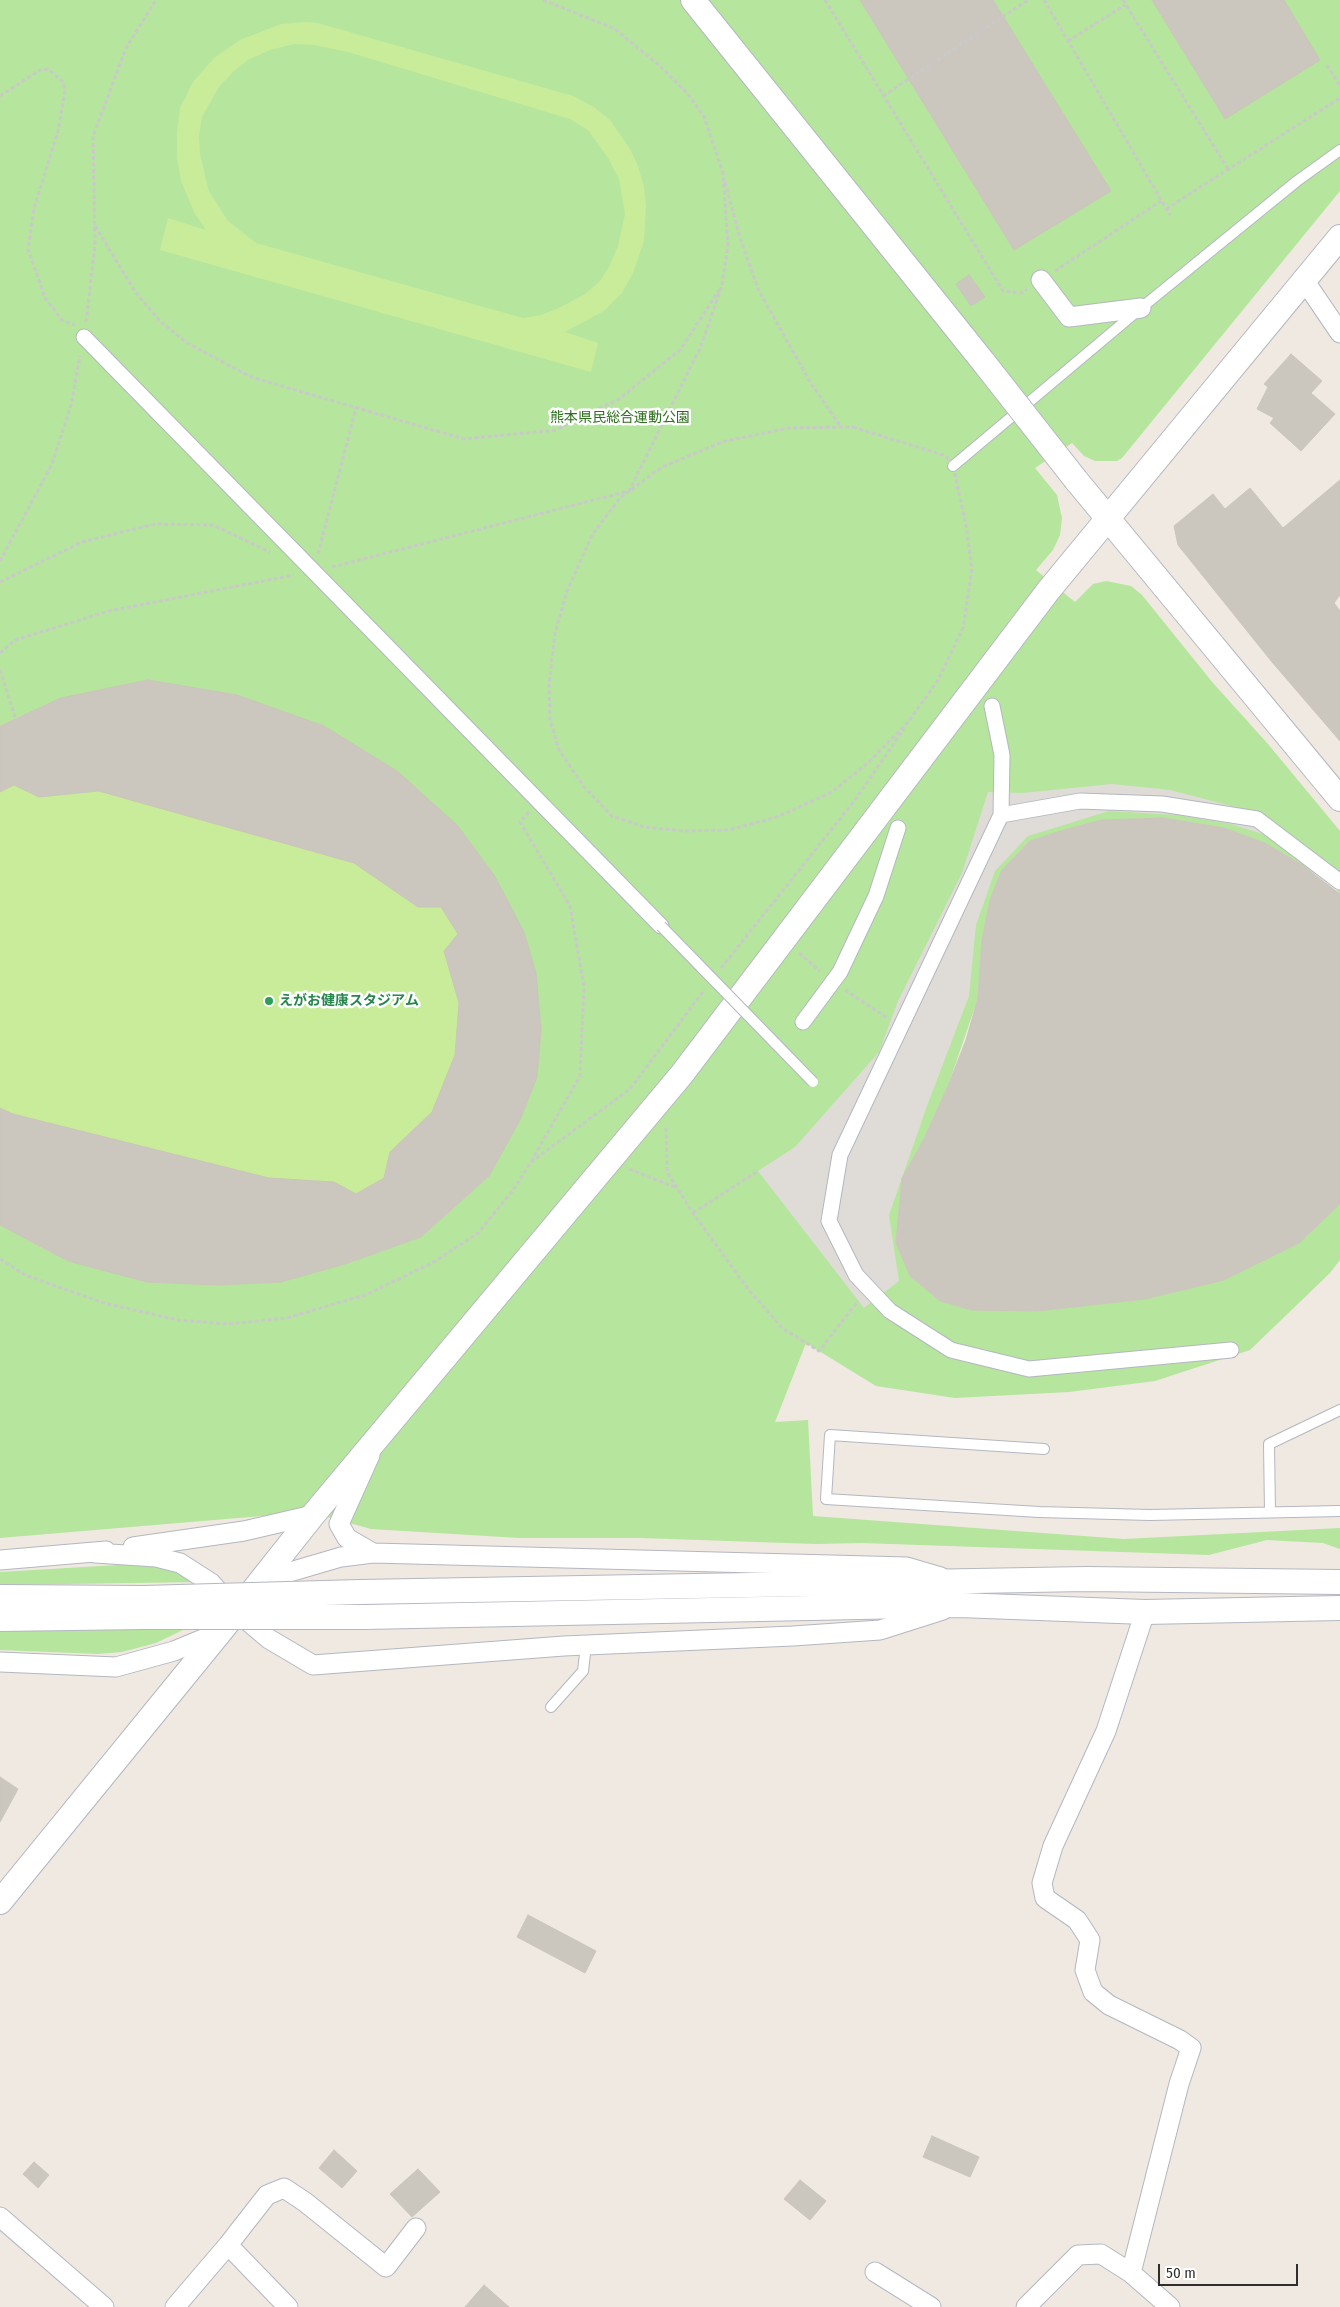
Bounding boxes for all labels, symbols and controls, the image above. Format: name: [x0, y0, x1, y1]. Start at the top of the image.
park label: 熊本県民総合運動公園: [550, 410, 690, 426]
place label: えがお健康スタジアム: [279, 993, 419, 1009]
marker: えがお健康スタジアム: [263, 995, 275, 1007]
scale bar: [1160, 2254, 1300, 2286]
text: 50 m: [1166, 2264, 1196, 2282]

